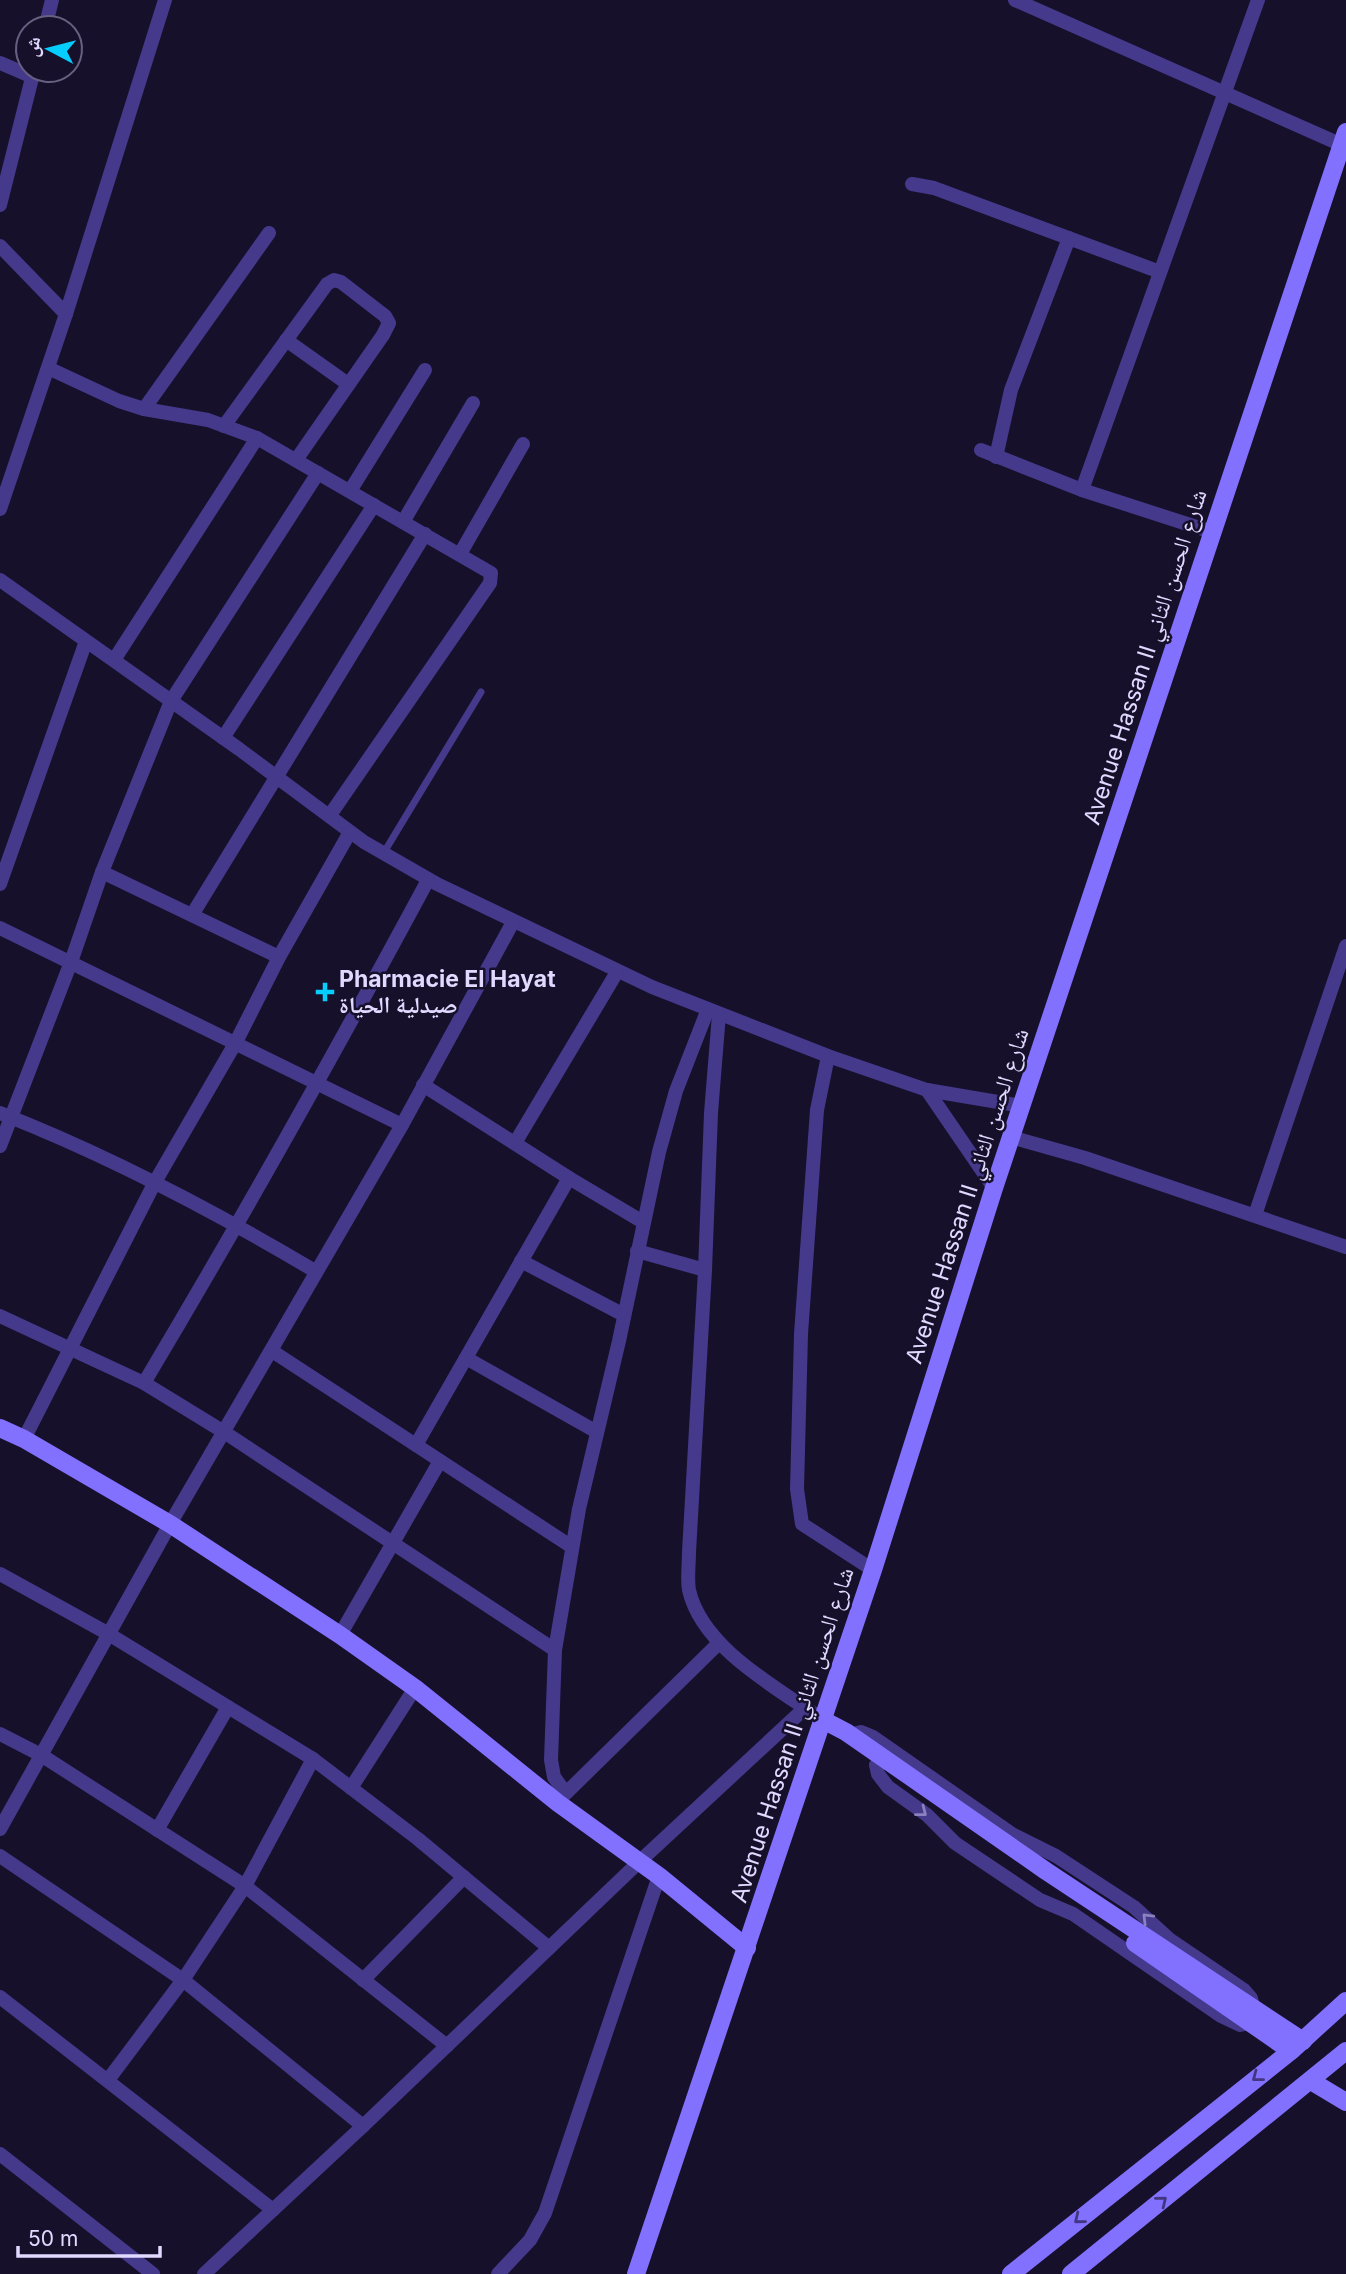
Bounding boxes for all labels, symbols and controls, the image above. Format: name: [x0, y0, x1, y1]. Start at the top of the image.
north arrow: [14, 14, 84, 84]
text: ش: [20, 36, 45, 58]
street label: Avenue Hassan II شارع الحسن الثاني: [1077, 486, 1217, 830]
place label: Pharmacie El Hayat صيدلية الحياة: [339, 965, 556, 1019]
marker: Pharmacie El Hayat صيدلية الحياة: [317, 984, 333, 1000]
street label: Avenue Hassan II شارع الحسن الثاني: [899, 1025, 1039, 1369]
street label: Avenue Hassan II شارع الحسن الثاني: [724, 1564, 864, 1908]
one-way arrow: [914, 1804, 927, 1817]
one-way arrow: [1142, 1914, 1155, 1927]
one-way arrow: [1253, 2069, 1265, 2082]
one-way arrow: [1154, 2196, 1167, 2209]
one-way arrow: [1074, 2210, 1087, 2223]
scale bar: [18, 2214, 159, 2258]
text: 50 m: [28, 2226, 78, 2251]

